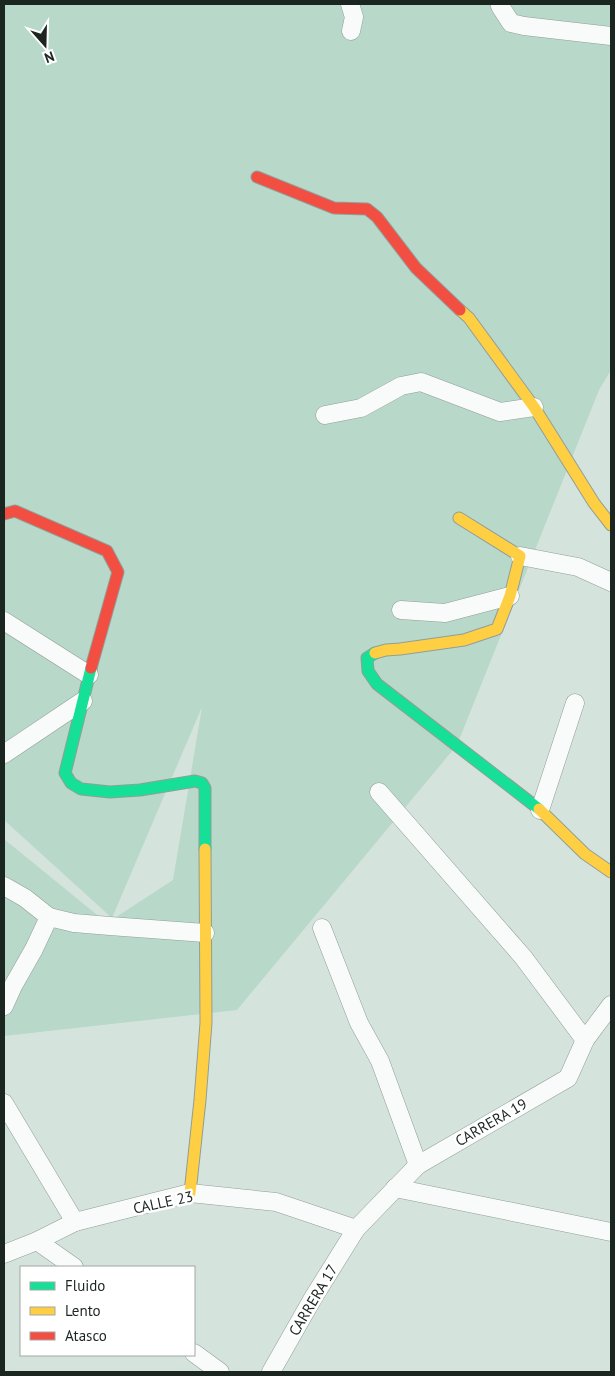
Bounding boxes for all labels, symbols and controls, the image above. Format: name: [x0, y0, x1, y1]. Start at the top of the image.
north arrow: [20, 20, 70, 70]
text: N: [42, 47, 57, 67]
street label: CARRERA 19: [452, 1094, 530, 1150]
street label: CALLE 23: [131, 1186, 195, 1218]
street label: CARRERA 17: [284, 1261, 342, 1339]
legend: [20, 1266, 195, 1356]
text: Fluido: [65, 1276, 105, 1295]
text: Lento: [65, 1301, 101, 1320]
text: Atasco: [65, 1326, 107, 1345]

